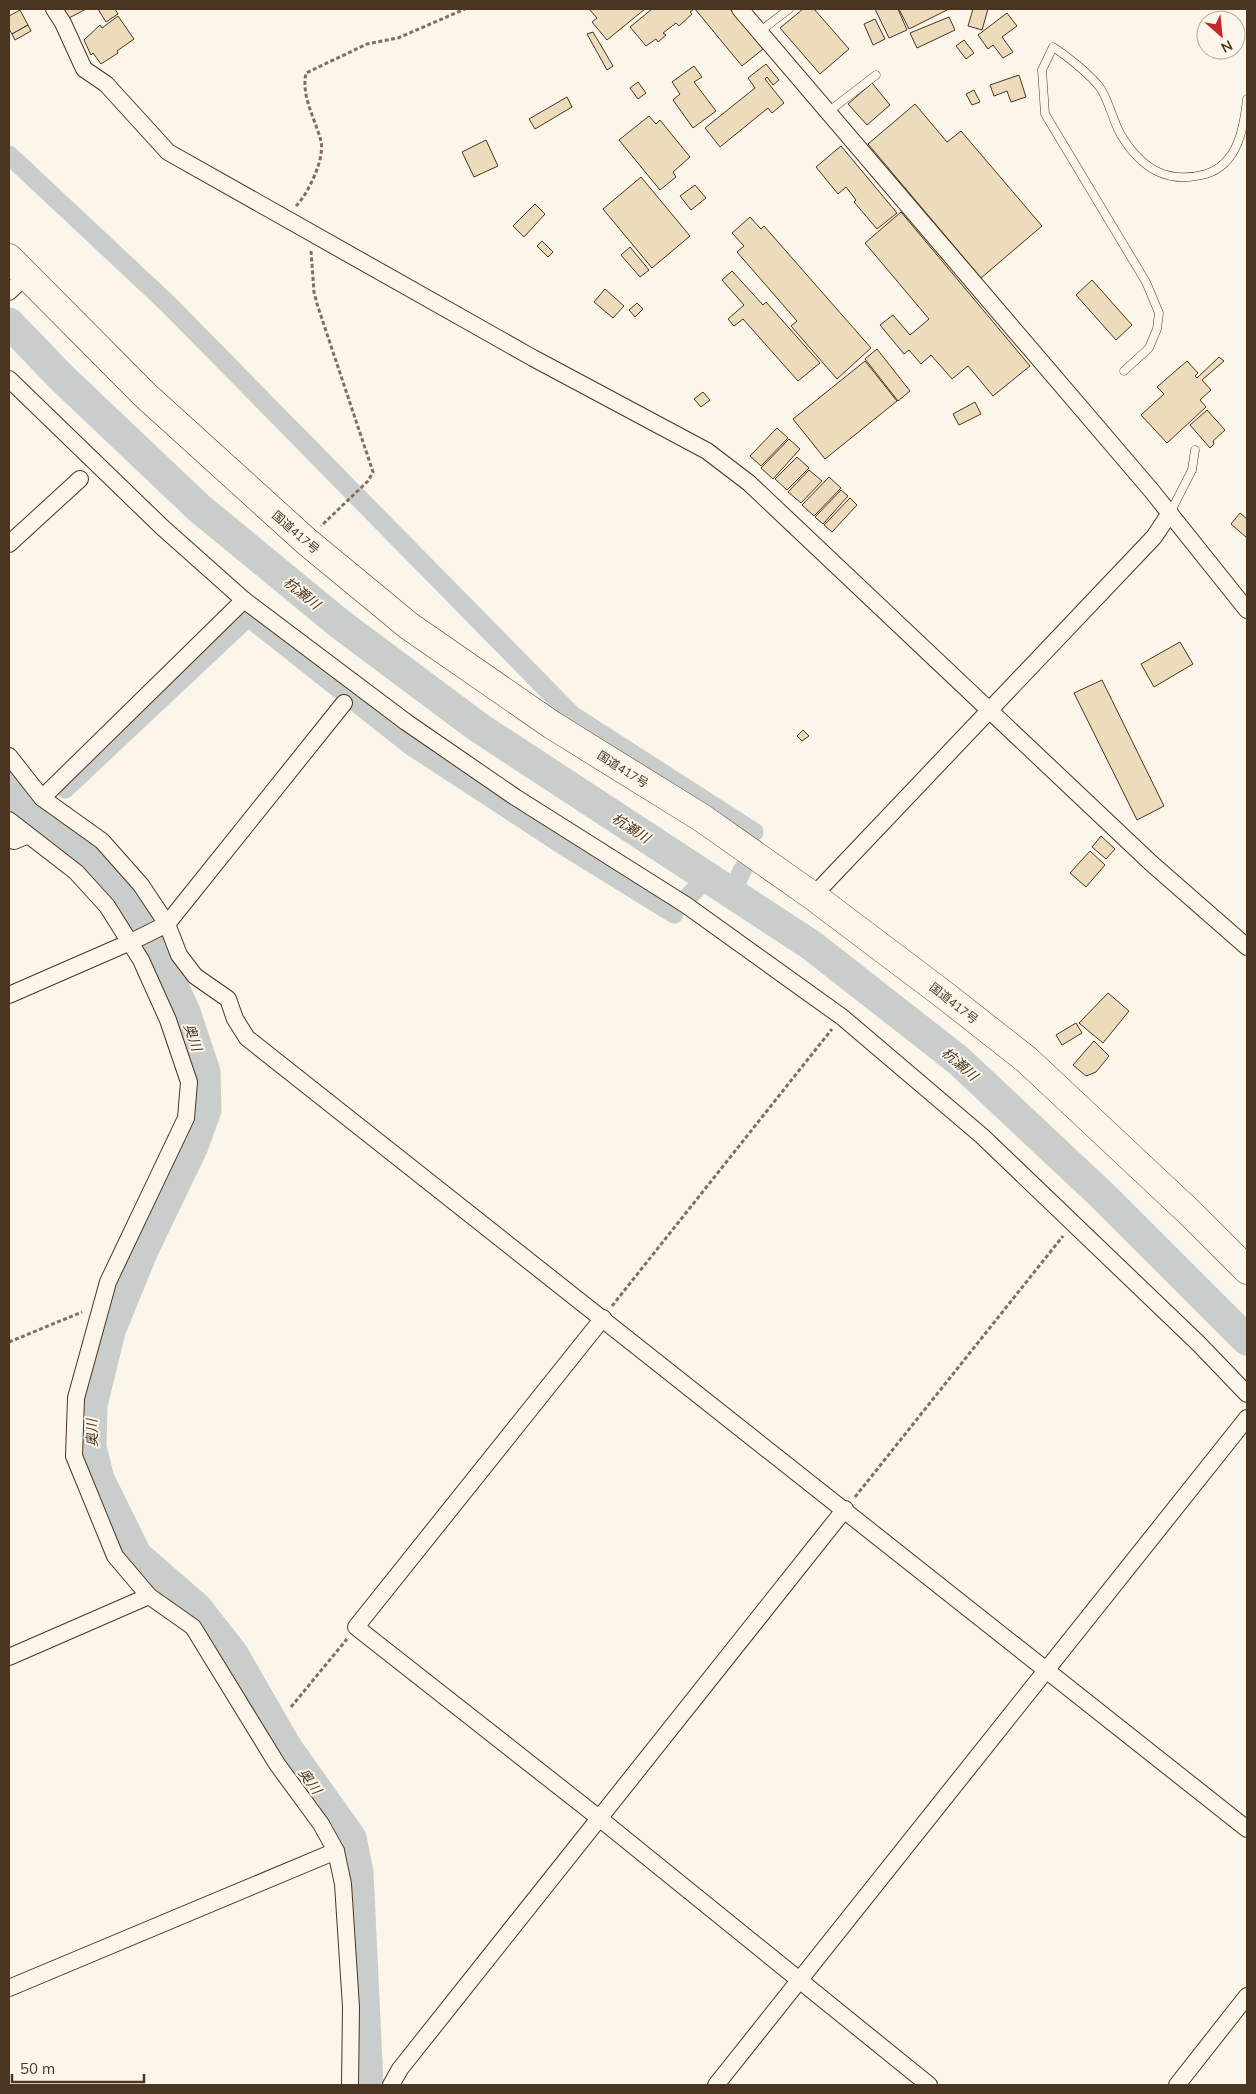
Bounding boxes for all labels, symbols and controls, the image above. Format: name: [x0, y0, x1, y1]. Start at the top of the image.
north arrow: [1196, 10, 1246, 60]
text: N: [1218, 36, 1236, 57]
street label: 国道417号: [269, 507, 323, 557]
water label: 杭瀬川: [280, 573, 326, 614]
street label: 国道417号: [595, 747, 651, 791]
water label: 杭瀬川: [608, 809, 655, 848]
street label: 国道417号: [927, 979, 981, 1027]
water label: 奥川: [180, 1021, 207, 1055]
water label: 杭瀬川: [938, 1043, 983, 1086]
water label: 奥川: [83, 1417, 101, 1447]
water label: 奥川: [295, 1764, 327, 1799]
scale bar: [12, 2052, 145, 2084]
text: 50 m: [20, 2059, 55, 2078]

